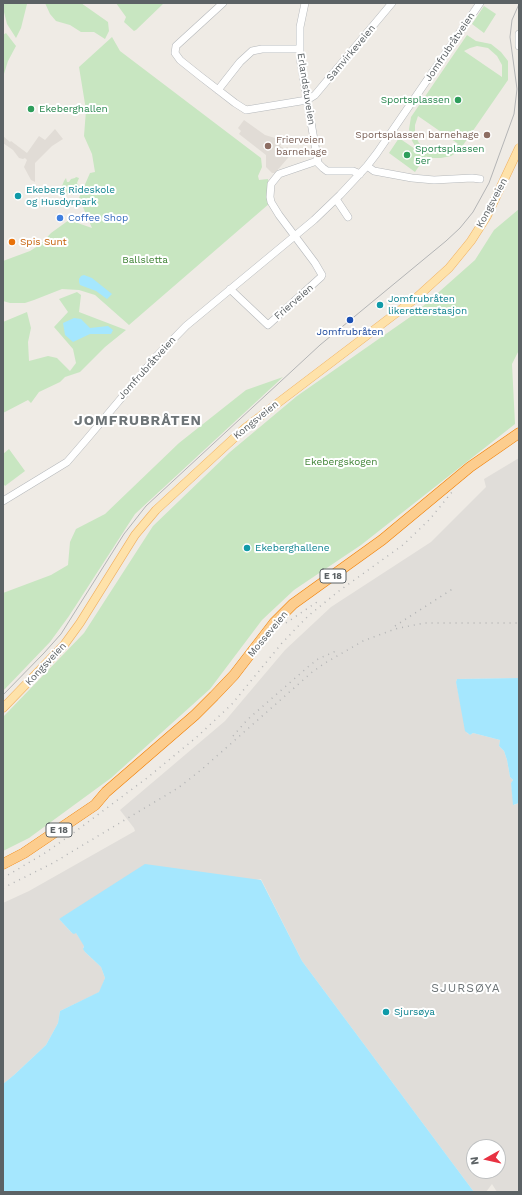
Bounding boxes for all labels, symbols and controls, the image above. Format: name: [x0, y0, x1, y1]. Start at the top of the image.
street label: Jomfrubråtveien: [422, 10, 478, 84]
street label: Samvirkeveien: [324, 22, 378, 84]
street label: Erlandstuveien: [294, 52, 318, 126]
place label: Sportsplassen: [381, 94, 450, 106]
marker: Sportsplassen: [453, 95, 463, 105]
place label: Ekeberghallen: [39, 103, 108, 115]
marker: Ekeberghallen: [26, 104, 36, 114]
place label: Sportsplassen barnehage: [355, 129, 479, 141]
marker: Sportsplassen barnehage: [482, 130, 492, 140]
place label: Frierveien barnehage: [276, 134, 327, 158]
marker: Frierveien barnehage: [263, 141, 273, 151]
place label: Sportsplassen 5er: [415, 143, 484, 166]
marker: Sportsplassen 5er: [402, 150, 412, 160]
street label: Kongsveien: [474, 176, 510, 230]
place label: Ekeberg Rideskole og Husdyrpark: [26, 184, 115, 208]
marker: Ekeberg Rideskole og Husdyrpark: [13, 191, 23, 201]
place label: Coffee Shop: [68, 212, 128, 224]
marker: Coffee Shop: [55, 213, 65, 223]
place label: Spis Sunt: [20, 236, 67, 248]
marker: Spis Sunt: [7, 237, 17, 247]
park label: Ballsletta: [122, 254, 168, 266]
street label: Frierveien: [272, 282, 316, 322]
place label: Jomfrubråten likeretterstasjon: [388, 293, 467, 316]
marker: Jomfrubråten likeretterstasjon: [375, 300, 385, 310]
marker: Jomfrubråten: [345, 315, 355, 325]
place label: Jomfrubråten: [316, 326, 384, 338]
street label: Jomfrubråtveien: [116, 334, 178, 402]
street label: Kongsveien: [231, 398, 281, 442]
district label: JOMFRUBRÅTEN: [74, 413, 202, 429]
park label: Ekebergskogen: [305, 456, 377, 468]
place label: Ekeberghallene: [255, 542, 330, 554]
marker: Ekeberghallene: [242, 543, 252, 553]
road number: E 18: [320, 569, 346, 583]
street label: Mosseveien: [245, 609, 291, 659]
street label: Kongsveien: [23, 640, 69, 688]
road number: E 18: [46, 823, 72, 837]
district label: SJURSØYA: [431, 981, 501, 995]
place label: Sjursøya: [394, 1006, 435, 1018]
marker: Sjursøya: [381, 1007, 391, 1017]
north arrow: [466, 1139, 506, 1179]
text: N: [468, 1156, 482, 1166]

